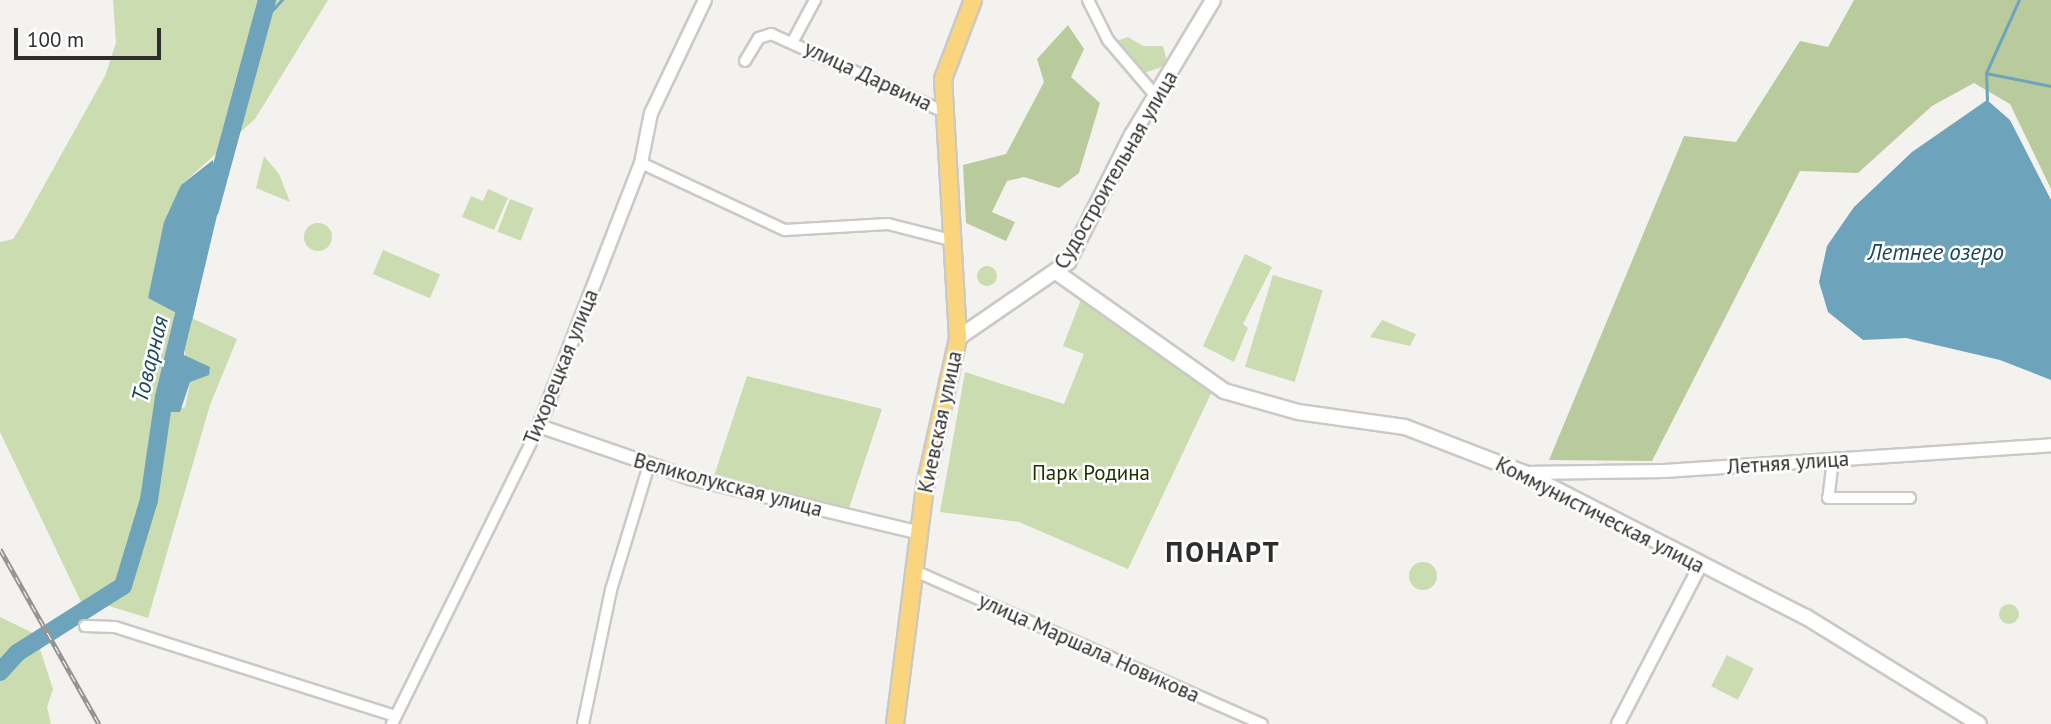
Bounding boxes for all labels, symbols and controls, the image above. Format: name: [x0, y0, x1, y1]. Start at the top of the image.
scale bar: [18, 14, 164, 58]
text: 100 m: [27, 26, 84, 53]
street label: улица Дарвина: [800, 35, 936, 117]
street label: Судостроительная улица: [1049, 66, 1183, 274]
water label: Летнее озеро: [1868, 238, 2004, 266]
street label: Тихорецкая улица: [518, 286, 604, 448]
water label: Товарная: [126, 313, 174, 405]
street label: Киевская улица: [913, 349, 967, 495]
street label: Летняя улица: [1726, 446, 1850, 480]
street label: Великолукская улица: [631, 448, 825, 522]
street label: Коммунистическая улица: [1491, 451, 1709, 579]
park label: Парк Родина: [1032, 460, 1150, 486]
district label: ПОНАРТ: [1166, 535, 1280, 569]
street label: улица Маршала Новикова: [975, 588, 1203, 708]

